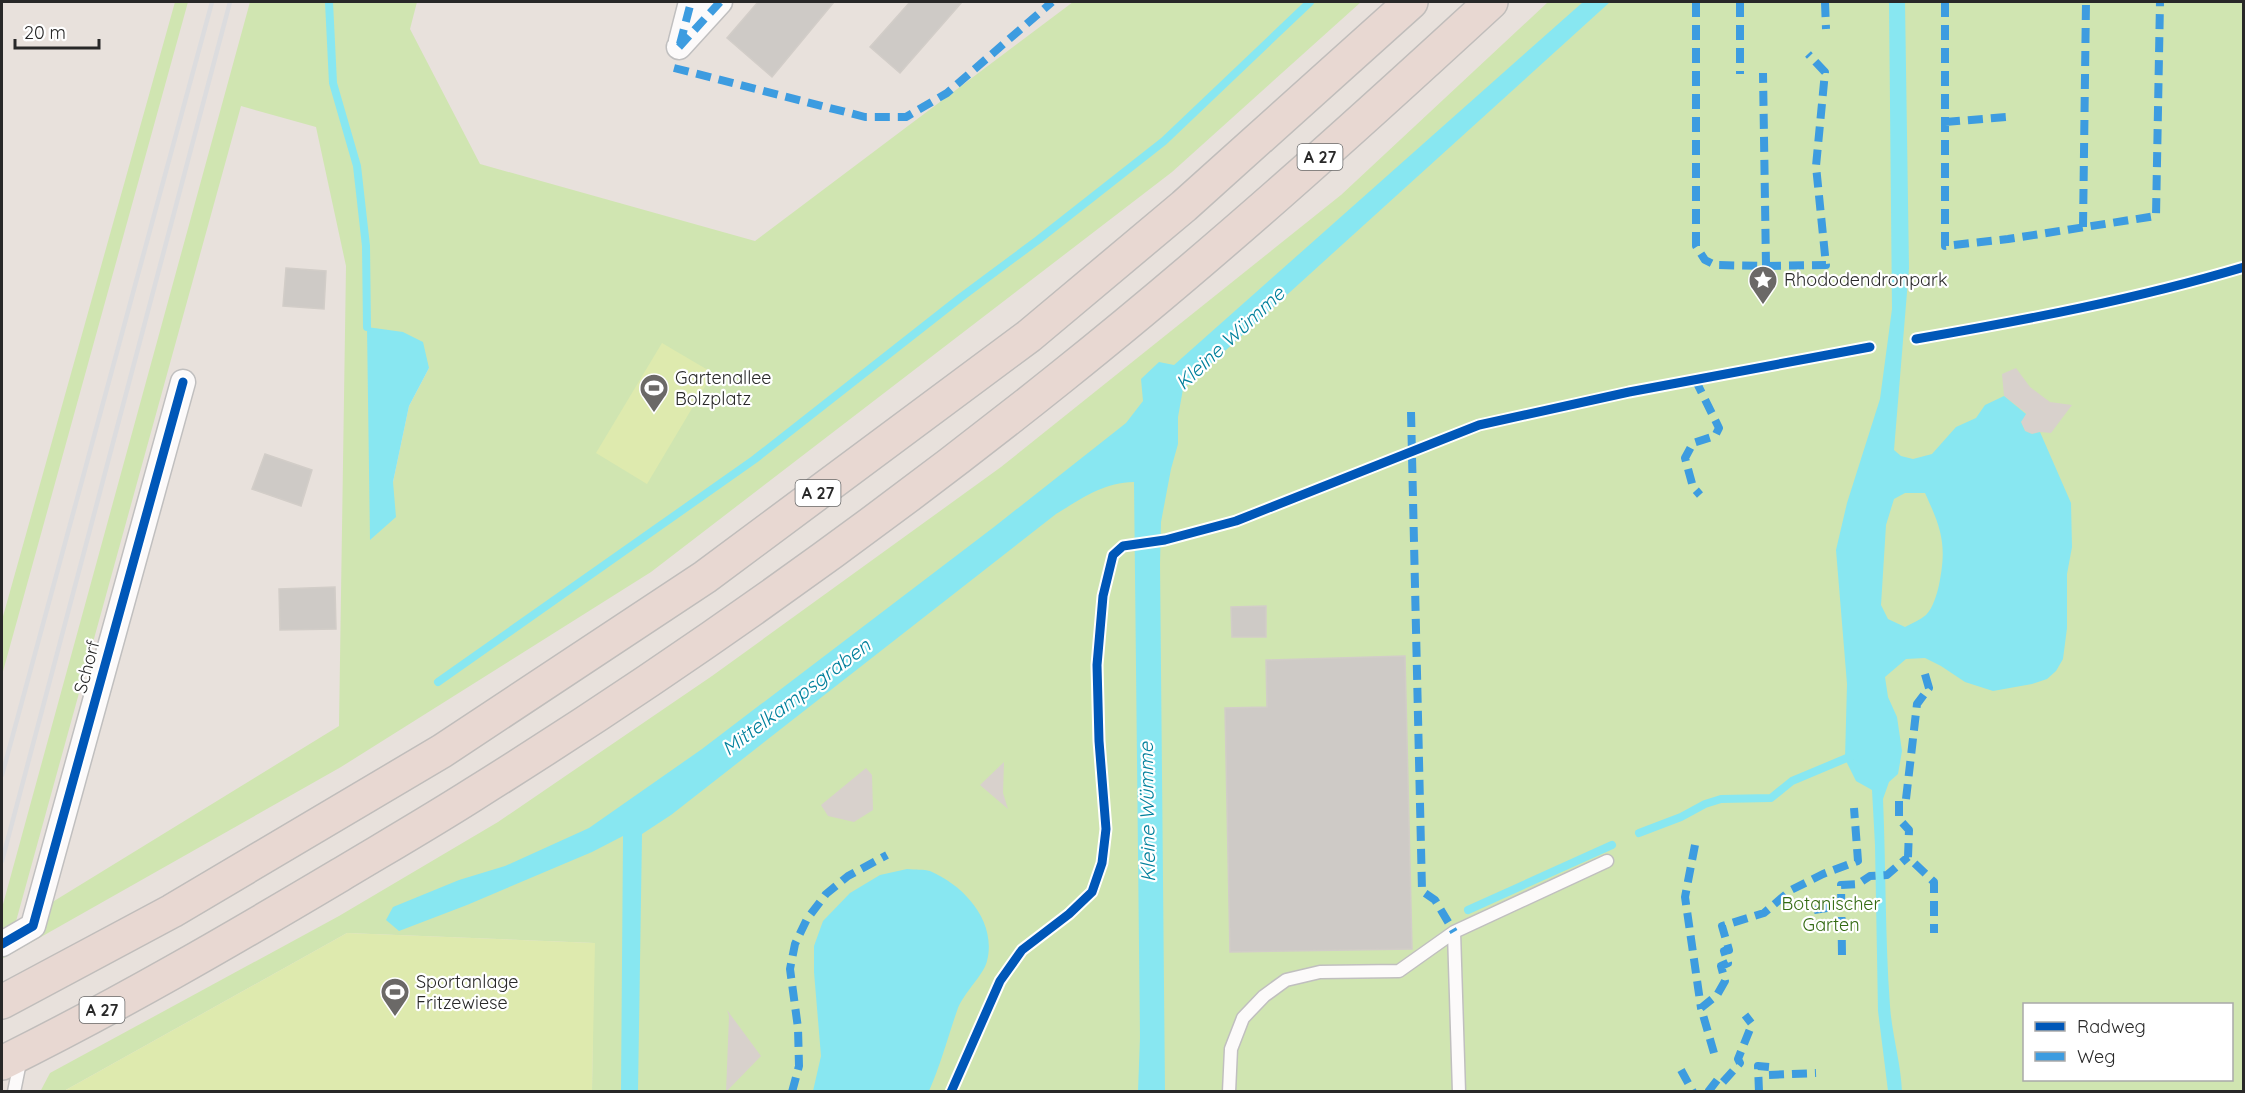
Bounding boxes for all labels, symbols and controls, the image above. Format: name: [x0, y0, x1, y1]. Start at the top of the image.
scale bar: [15, 12, 99, 50]
text: 20 m: [24, 21, 66, 44]
road number: A 27: [1298, 144, 1342, 170]
place icon: Rhododendronpark: [1747, 264, 1779, 306]
place label: Rhododendronpark: [1784, 268, 1948, 291]
water label: Kleine Wümme: [1170, 280, 1290, 395]
place label: Gartenallee Bolzplatz: [675, 366, 772, 410]
sports icon: Gartenallee Bolzplatz: [638, 372, 670, 414]
road number: A 27: [796, 480, 840, 506]
water label: Mittelkampsgraben: [716, 632, 875, 761]
street label: Schorf: [68, 637, 105, 696]
water label: Kleine Wümme: [1133, 741, 1160, 882]
park label: Botanischer Garten: [1782, 892, 1881, 936]
place label: Sportanlage Fritzewiese: [416, 970, 518, 1014]
sports icon: Sportanlage Fritzewiese: [379, 976, 411, 1018]
road number: A 27: [80, 997, 124, 1023]
legend: [2023, 1003, 2233, 1081]
text: Radweg: [2077, 1015, 2146, 1038]
text: Weg: [2077, 1045, 2115, 1068]

